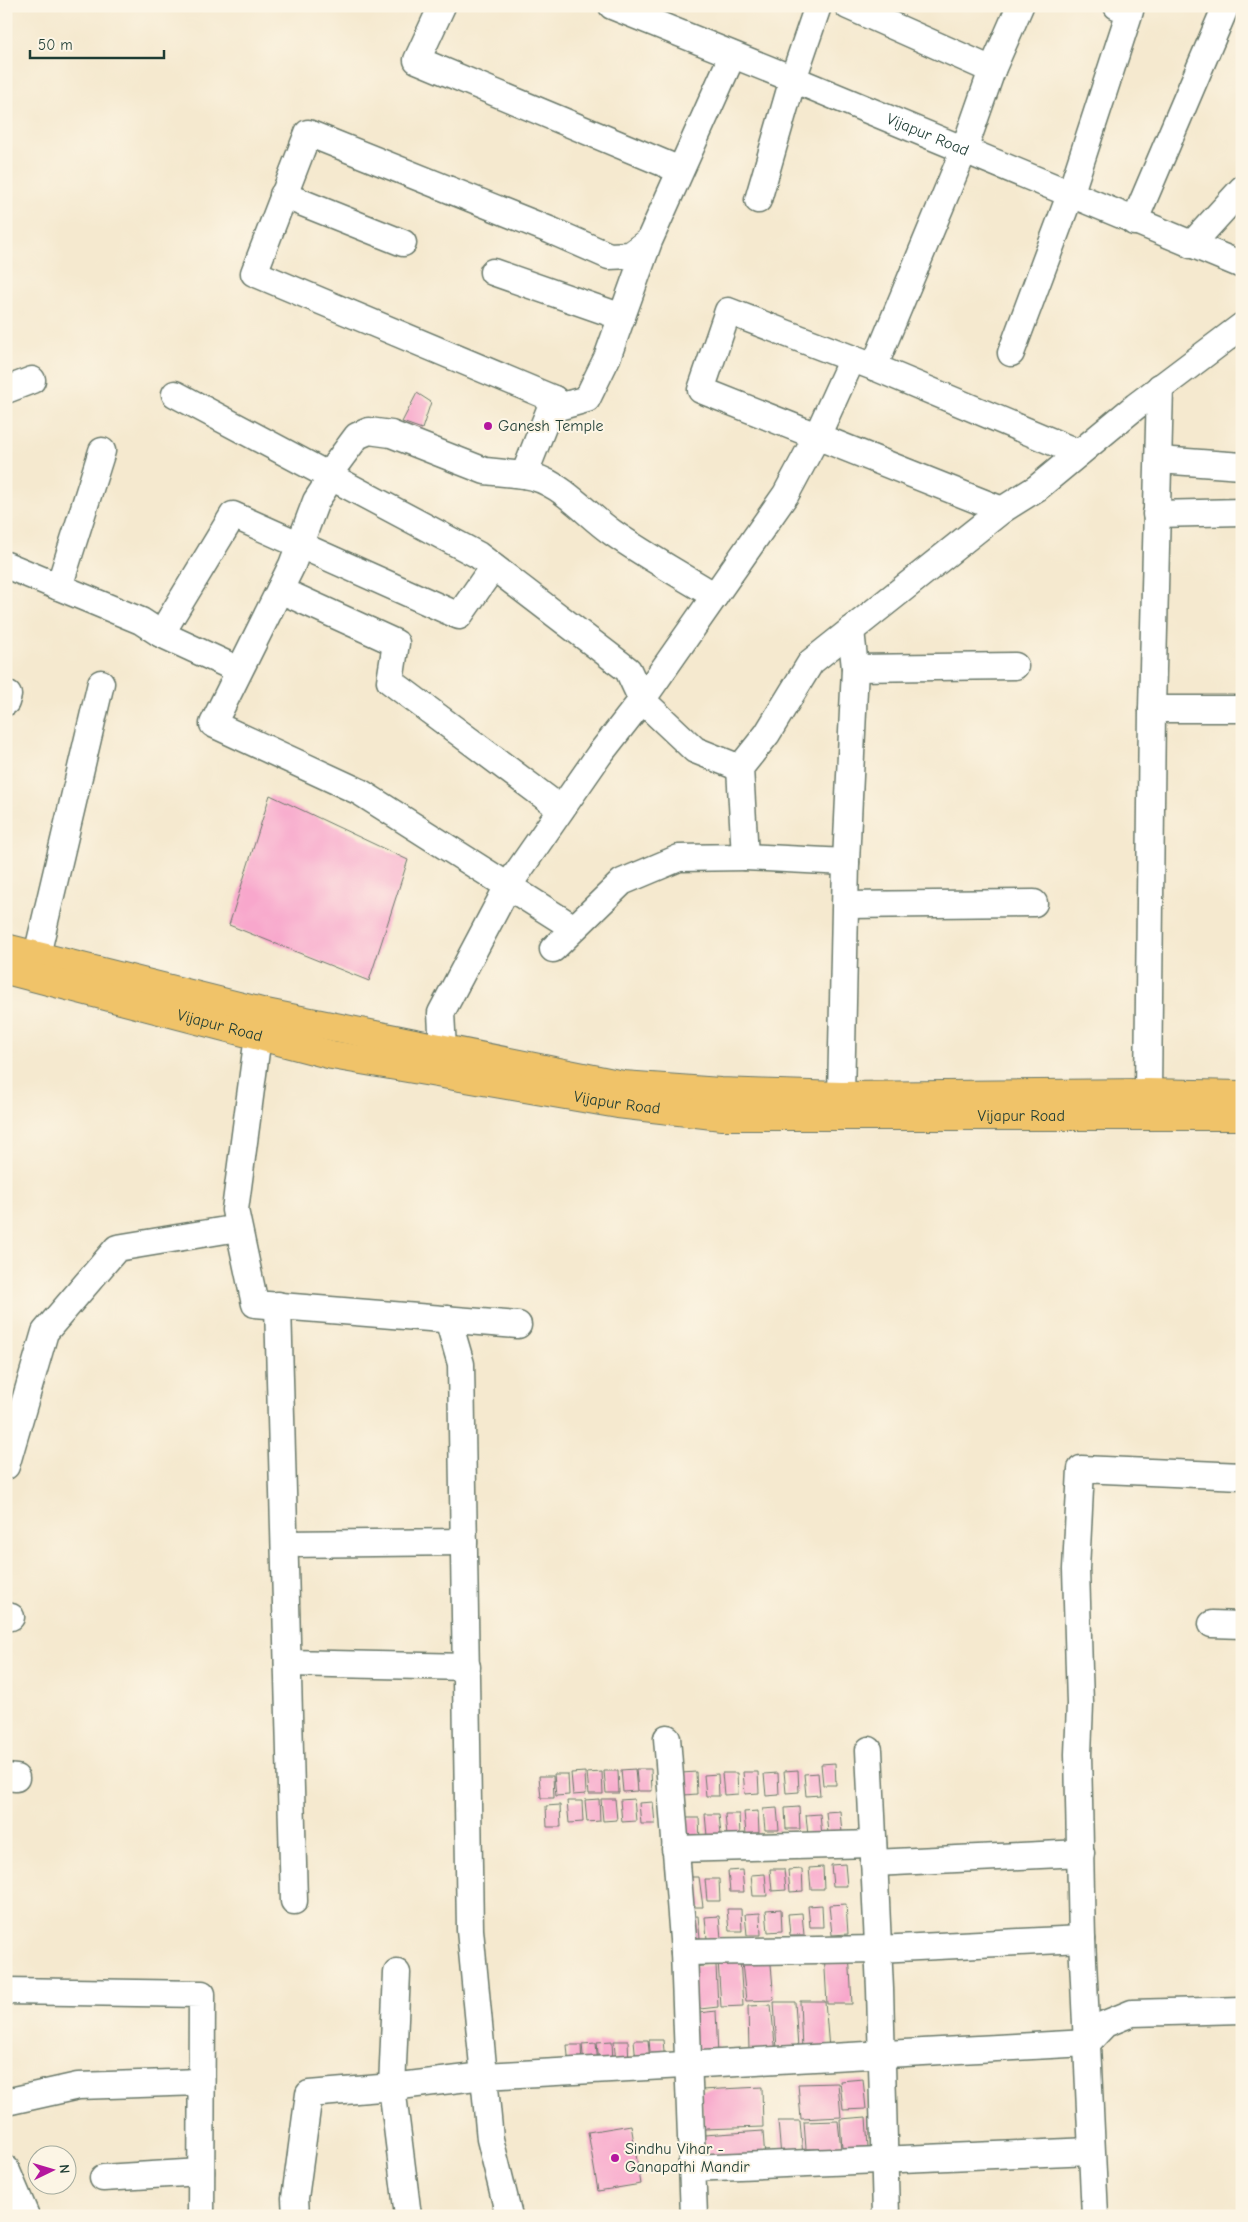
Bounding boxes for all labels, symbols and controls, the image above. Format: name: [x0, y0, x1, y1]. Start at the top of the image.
scale bar: [30, 28, 164, 60]
text: 50 m: [38, 36, 73, 54]
street label: Vijapur Road: [884, 110, 971, 160]
place label: Ganesh Temple: [498, 417, 604, 435]
marker: Ganesh Temple: [482, 420, 494, 432]
street label: Vijapur Road: [175, 1006, 264, 1045]
street label: Vijapur Road: [572, 1088, 661, 1118]
street label: Vijapur Road: [978, 1107, 1065, 1125]
place label: Sindhu Vihar - Ganapathi Mandir: [625, 2140, 750, 2176]
north arrow: [28, 2144, 78, 2194]
marker: Sindhu Vihar - Ganapathi Mandir: [609, 2152, 621, 2164]
text: N: [56, 2164, 73, 2174]

